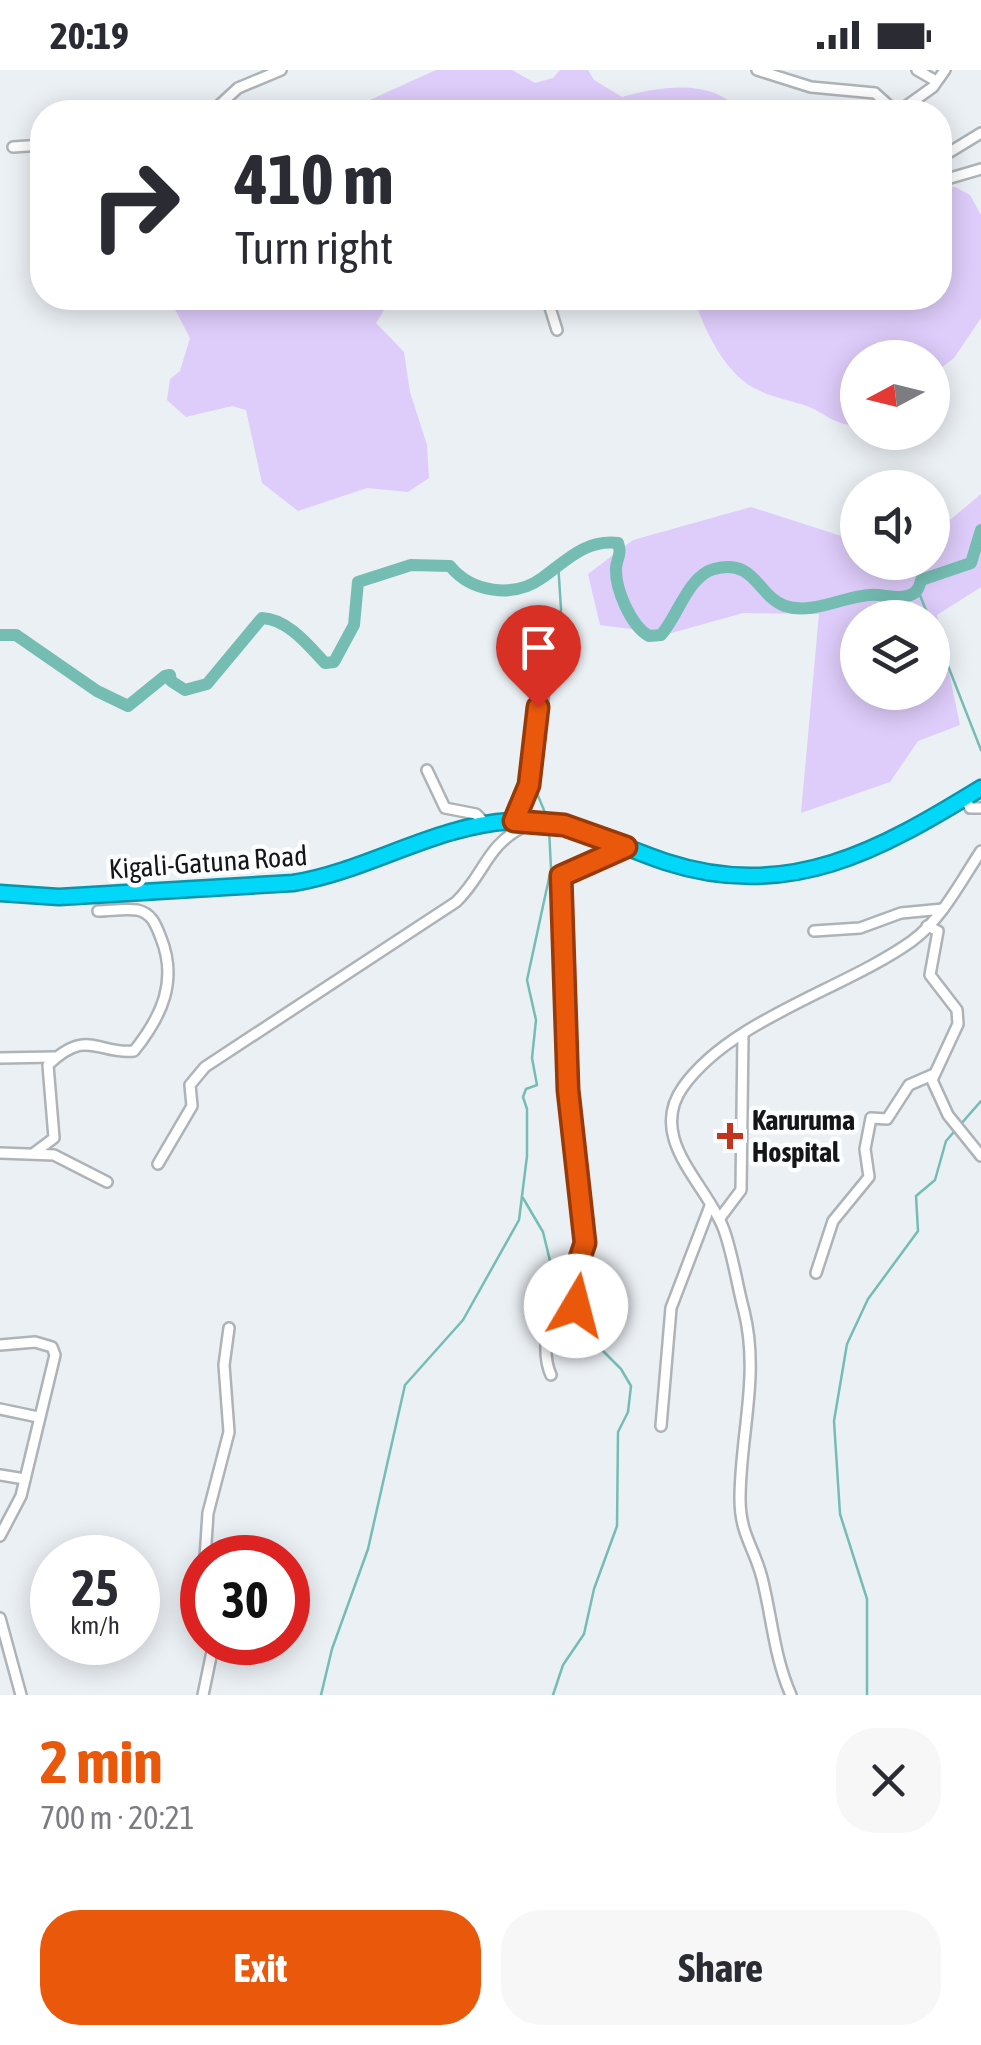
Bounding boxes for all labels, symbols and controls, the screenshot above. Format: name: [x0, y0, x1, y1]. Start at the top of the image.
text: 20:19: [50, 14, 129, 57]
text: 410 m: [235, 139, 394, 219]
icon: right: [70, 140, 200, 270]
text: Turn right: [235, 222, 393, 274]
north arrow: [840, 340, 950, 450]
map controls: [840, 340, 950, 710]
button: sound: [840, 470, 950, 580]
button: layers: [840, 600, 950, 710]
pin: [496, 605, 581, 708]
icon: arrive: [511, 620, 566, 675]
street label: Kigali-Gatuna Road: [108, 839, 308, 885]
place label: Karuruma Hospital: [752, 1104, 855, 1168]
marker: Karuruma Hospital: [717, 1123, 743, 1149]
position arrow: [524, 1254, 628, 1358]
speed limit sign: 30: [180, 1535, 310, 1665]
text: 25: [71, 1559, 118, 1617]
text: km/h: [70, 1611, 120, 1639]
text: 2 min: [40, 1727, 163, 1796]
button: close: [836, 1728, 941, 1833]
text: 700 m · 20:21: [40, 1799, 195, 1836]
button: Exit: [40, 1910, 481, 2025]
button: Share: [501, 1910, 941, 2025]

